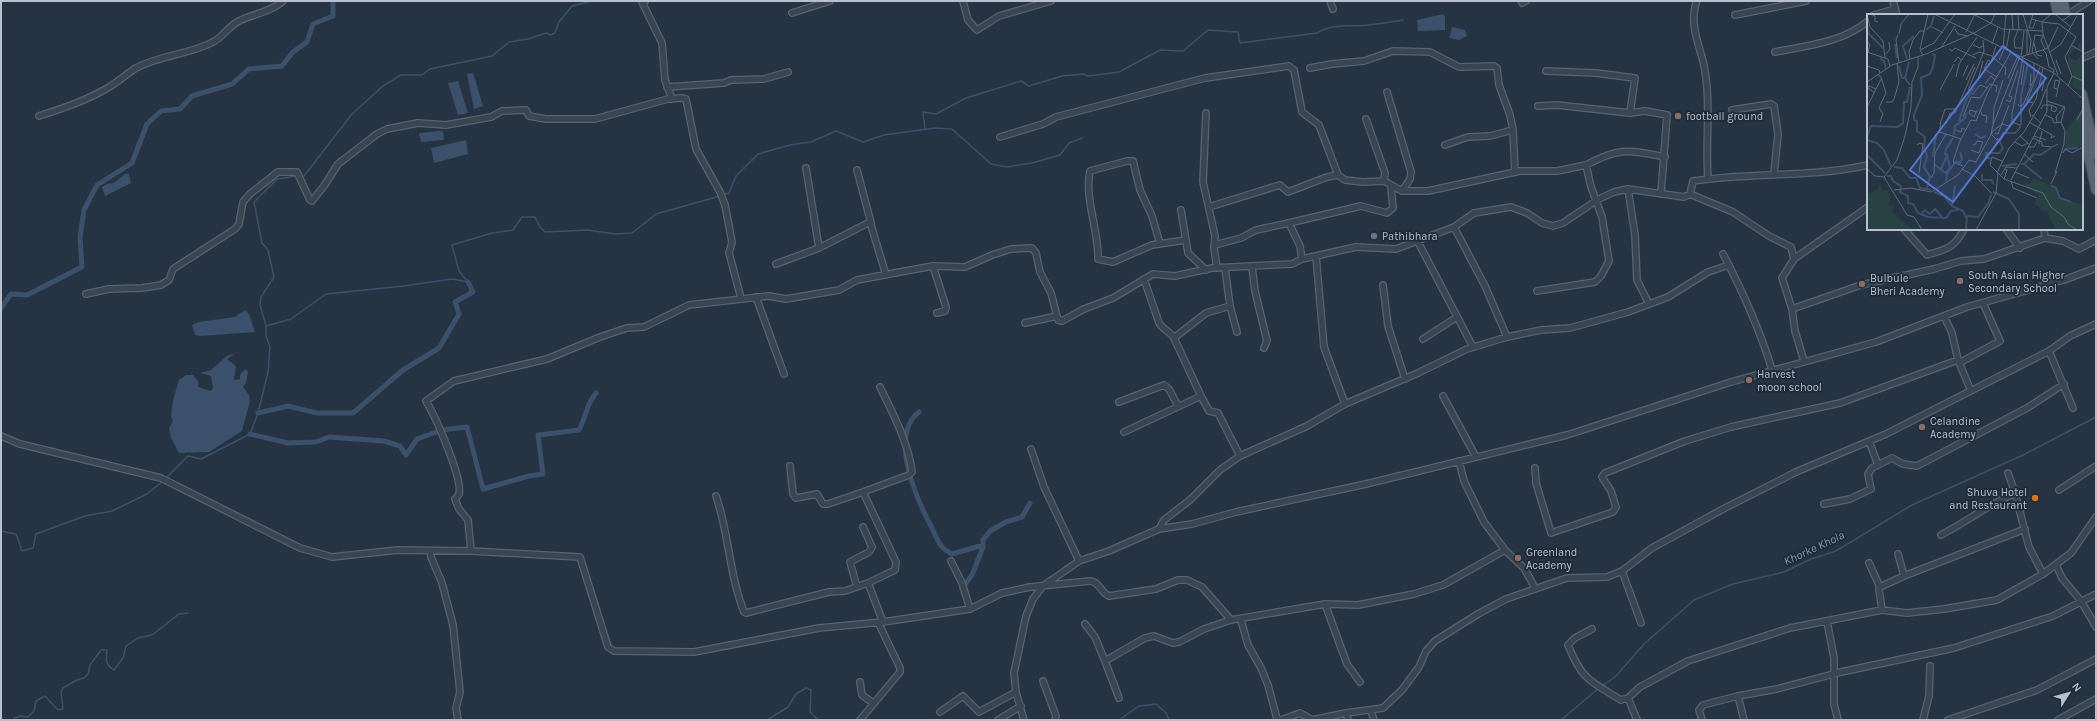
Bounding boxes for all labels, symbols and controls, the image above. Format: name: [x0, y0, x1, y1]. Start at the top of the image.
inset map: [1867, 14, 2083, 230]
place label: football ground: [1686, 110, 1763, 123]
marker: football ground: [1673, 111, 1683, 121]
place label: Pathibhara: [1382, 230, 1437, 243]
marker: Pathibhara: [1369, 231, 1379, 241]
place label: South Asian Higher Secondary School: [1968, 269, 2065, 295]
place label: Bulbule Bheri Academy: [1870, 272, 1945, 298]
marker: South Asian Higher Secondary School: [1955, 276, 1965, 286]
marker: Bulbule Bheri Academy: [1857, 279, 1867, 289]
place label: Harvest moon school: [1757, 368, 1822, 394]
marker: Harvest moon school: [1744, 375, 1754, 385]
place label: Celandine Academy: [1930, 415, 1981, 441]
marker: Celandine Academy: [1917, 422, 1927, 432]
place label: Shuva Hotel and Restaurant: [1949, 486, 2027, 512]
marker: Shuva Hotel and Restaurant: [2030, 493, 2040, 503]
water label: Khorke Khola: [1781, 528, 1847, 568]
place label: Greenland Academy: [1526, 546, 1577, 572]
marker: Greenland Academy: [1513, 553, 1523, 563]
north arrow: [2049, 673, 2089, 713]
text: N: [2069, 680, 2084, 694]

